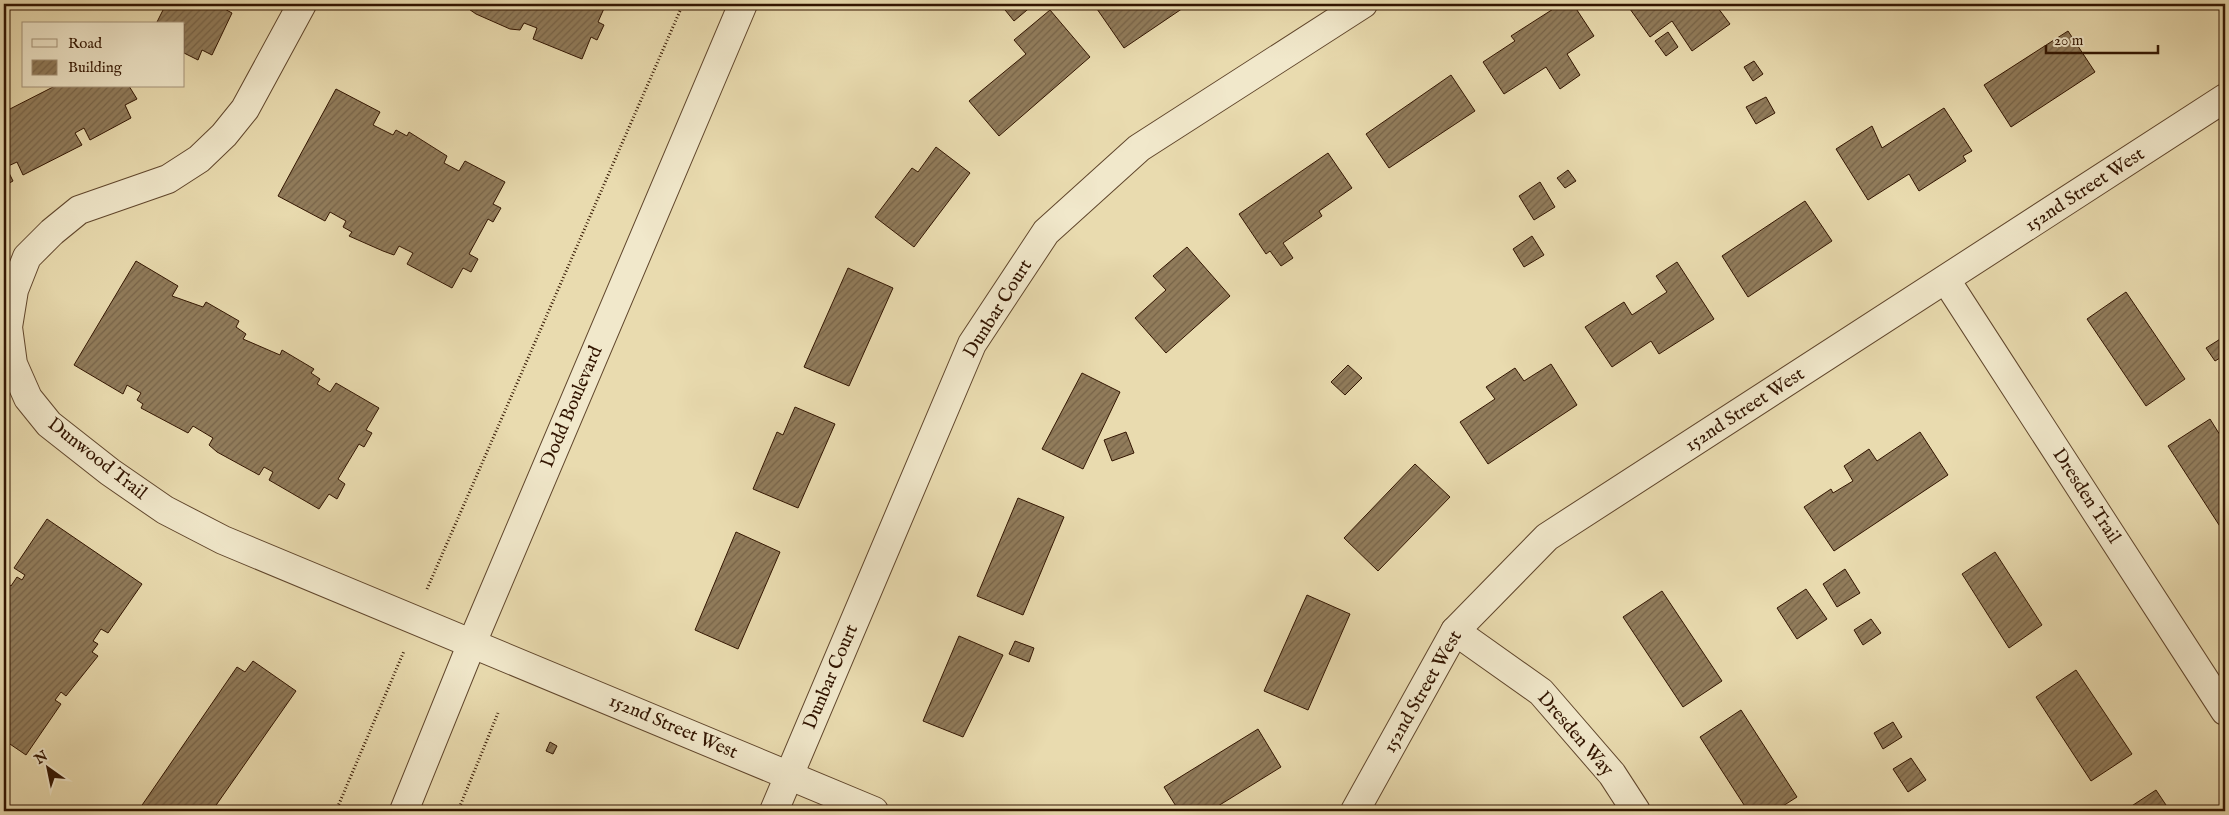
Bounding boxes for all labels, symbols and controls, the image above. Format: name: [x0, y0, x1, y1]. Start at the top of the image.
legend: [22, 22, 185, 88]
scale bar: [2046, 22, 2159, 54]
text: 20 m: [2054, 31, 2084, 50]
text: Road: [68, 34, 103, 53]
text: Building: [68, 58, 123, 77]
street label: 152nd Street West: [2021, 142, 2150, 238]
street label: Dunbar Court: [958, 255, 1038, 363]
street label: Dodd Boulevard: [536, 342, 609, 472]
street label: 152nd Street West: [1681, 362, 1810, 458]
street label: Dunwood Trail: [42, 413, 152, 506]
street label: Dresden Trail: [2046, 444, 2126, 549]
street label: Dunbar Court: [798, 620, 864, 733]
street label: 152nd Street West: [1378, 626, 1468, 758]
street label: Dresden Way: [1531, 686, 1619, 782]
street label: 152nd Street West: [605, 689, 741, 765]
north arrow: [22, 742, 72, 792]
text: N: [31, 747, 51, 769]

